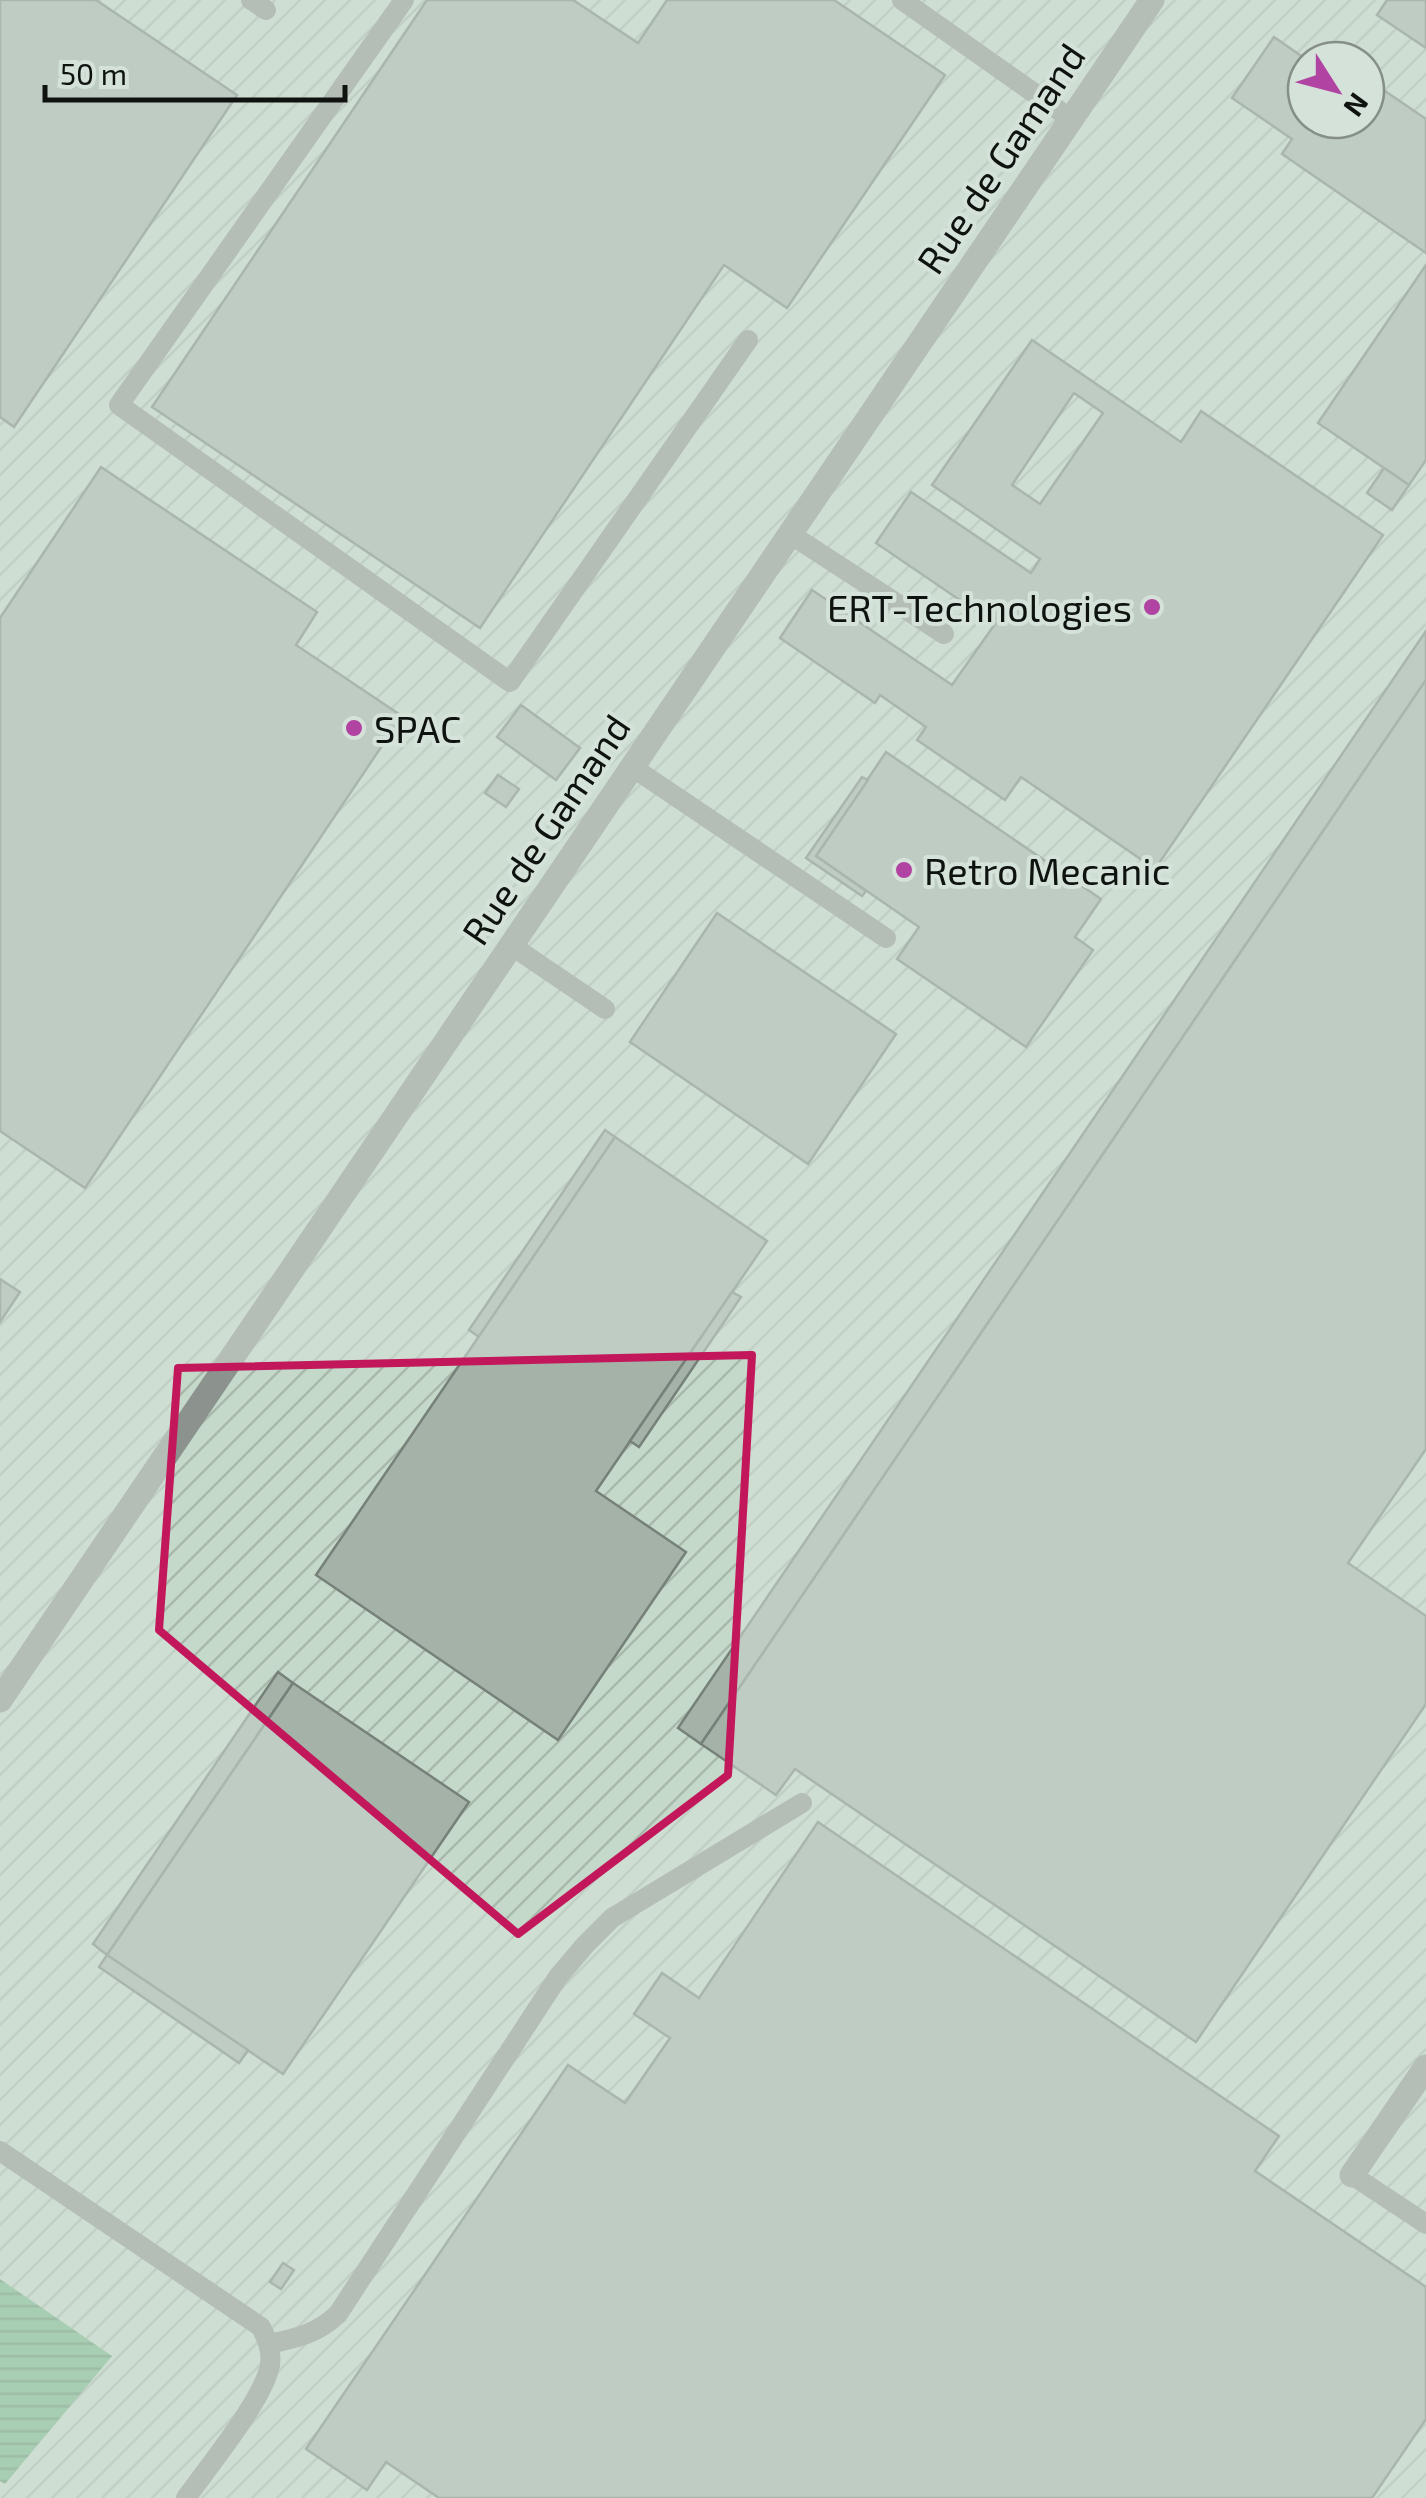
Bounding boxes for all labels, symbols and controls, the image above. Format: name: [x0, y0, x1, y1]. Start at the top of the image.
street label: Rue de Gamand: [906, 34, 1094, 282]
scale bar: [45, 40, 345, 102]
north arrow: [1286, 40, 1386, 140]
text: 50 m: [60, 55, 127, 91]
text: N: [1337, 87, 1377, 123]
place label: ERT-Technologies: [827, 584, 1132, 630]
marker: ERT-Technologies: [1141, 596, 1163, 618]
place label: SPAC: [374, 705, 462, 751]
street label: Rue de Gamand: [451, 705, 639, 953]
marker: SPAC: [343, 717, 365, 739]
place label: Retro Mecanic: [924, 847, 1170, 893]
marker: Retro Mecanic: [893, 859, 915, 881]

